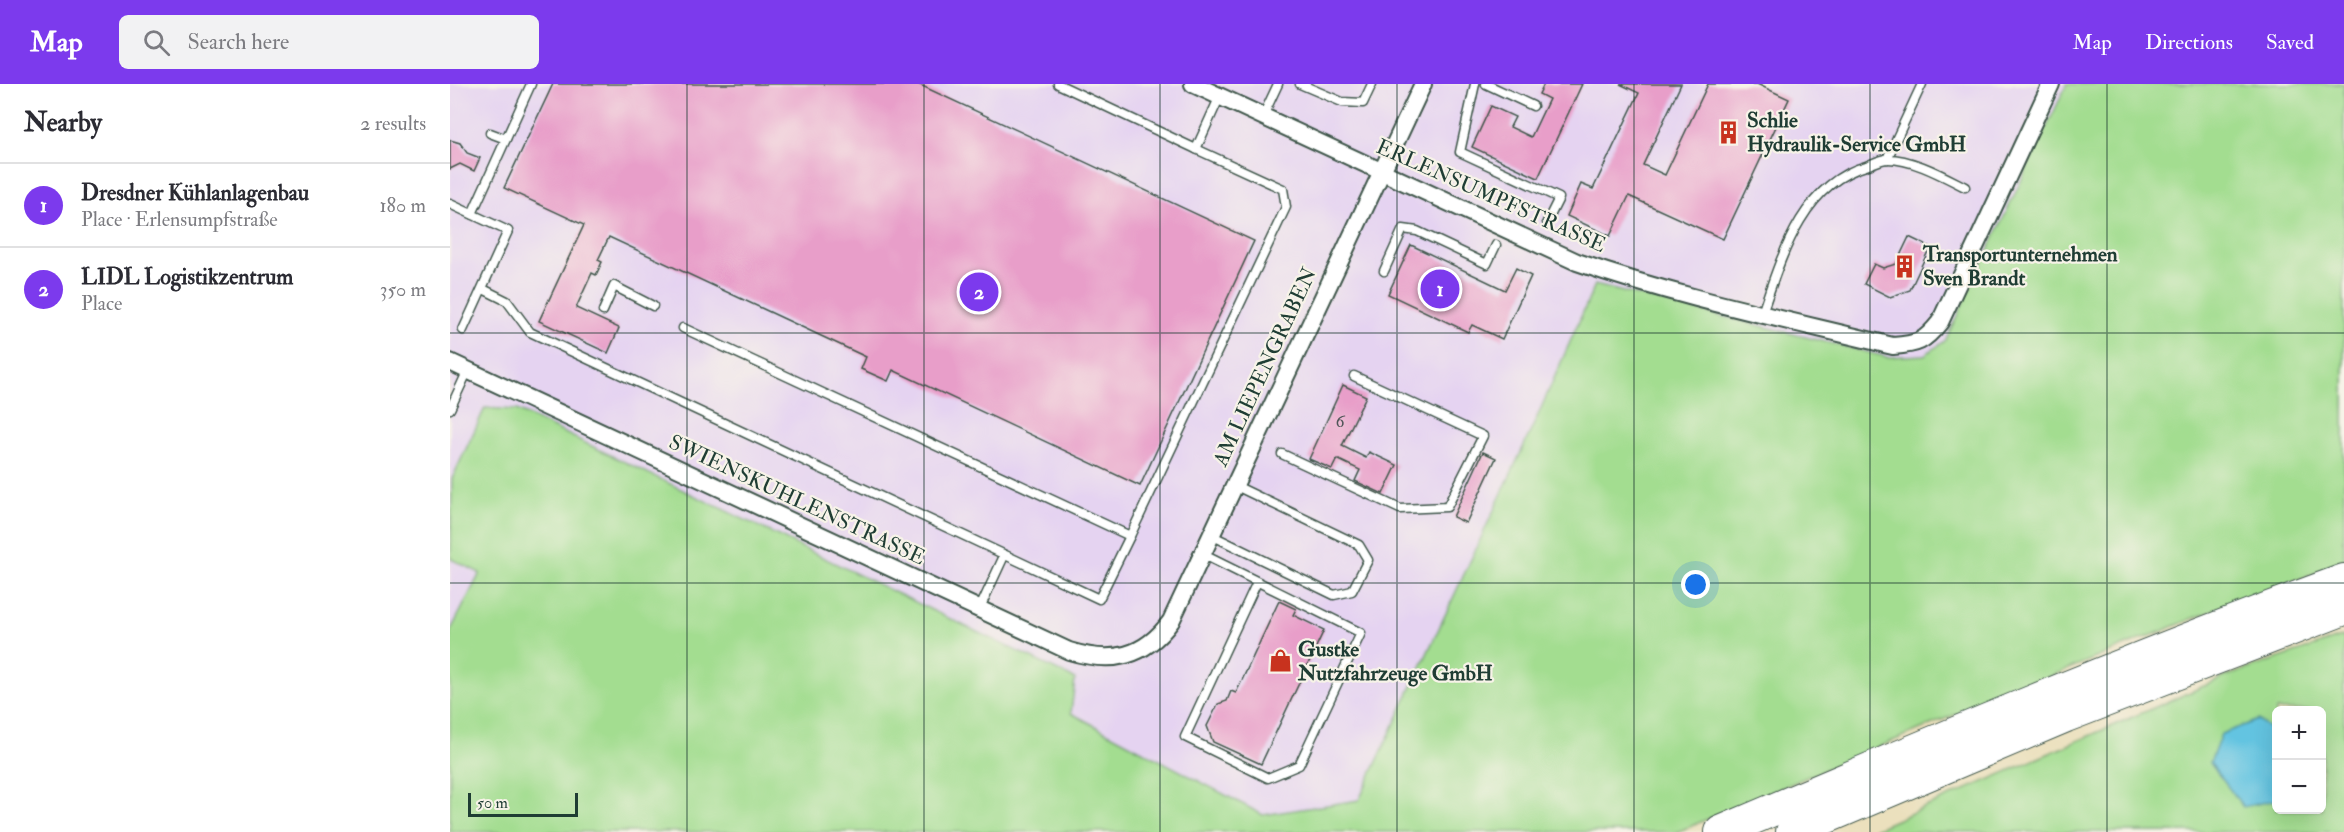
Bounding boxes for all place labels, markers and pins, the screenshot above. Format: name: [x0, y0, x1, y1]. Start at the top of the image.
place label: Schlie Hydraulik-Service GmbH: [1747, 107, 1966, 158]
building icon: Schlie Hydraulik-Service GmbH: [1716, 119, 1742, 145]
place label: Transportunternehmen Sven Brandt: [1922, 241, 2118, 292]
building icon: Transportunternehmen Sven Brandt: [1892, 253, 1918, 279]
pin: 1: [1420, 266, 1460, 312]
pin: 2: [960, 270, 998, 314]
place label: Gustke Nutzfahrzeuge GmbH: [1297, 636, 1493, 687]
shop icon: Gustke Nutzfahrzeuge GmbH: [1267, 648, 1293, 674]

